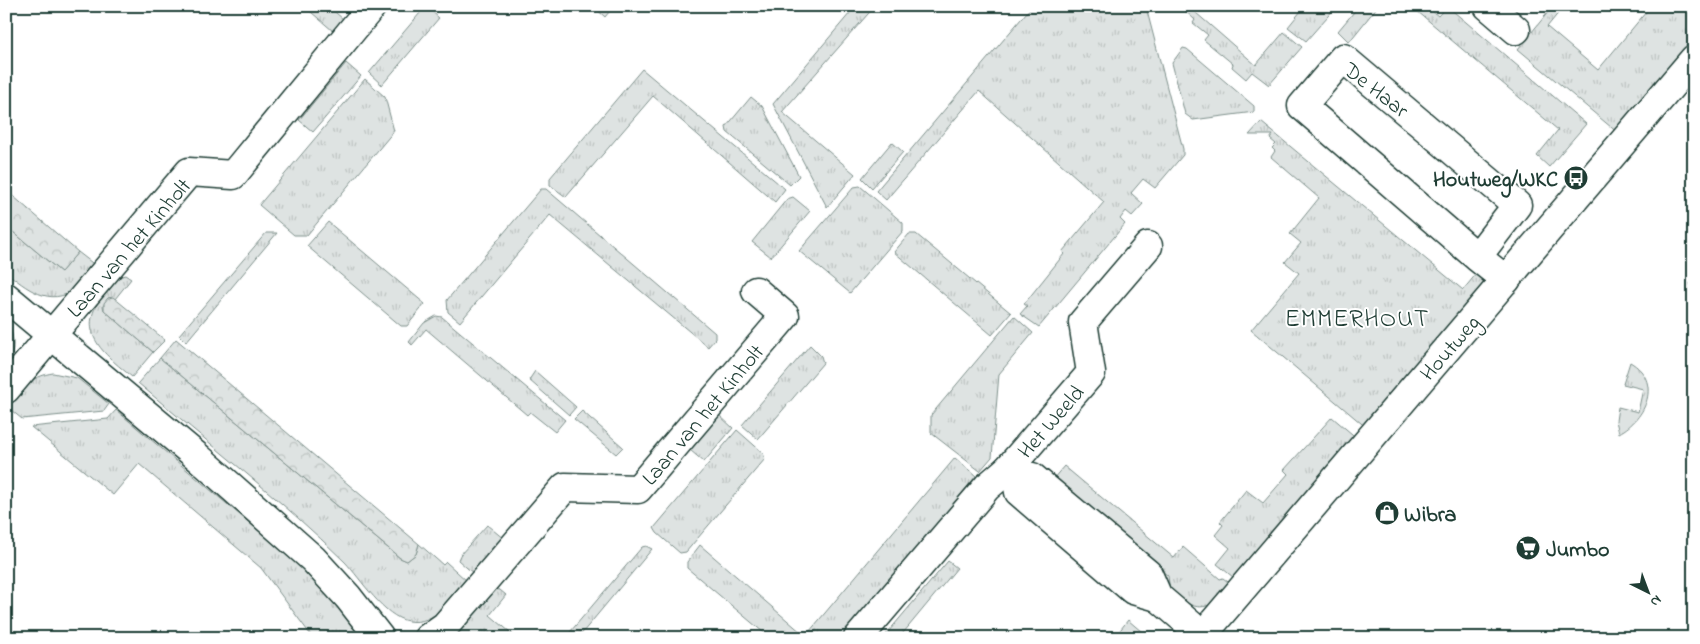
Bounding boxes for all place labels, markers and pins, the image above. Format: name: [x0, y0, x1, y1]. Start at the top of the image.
place label: Houtweg/WKC: [1433, 165, 1558, 198]
bus stop icon: Houtweg/WKC: [1563, 165, 1589, 191]
shop icon: Wibra: [1374, 500, 1400, 526]
place label: Wibra: [1404, 500, 1457, 532]
supermarket icon: Jumbo: [1515, 535, 1541, 561]
place label: Jumbo: [1546, 535, 1609, 567]

